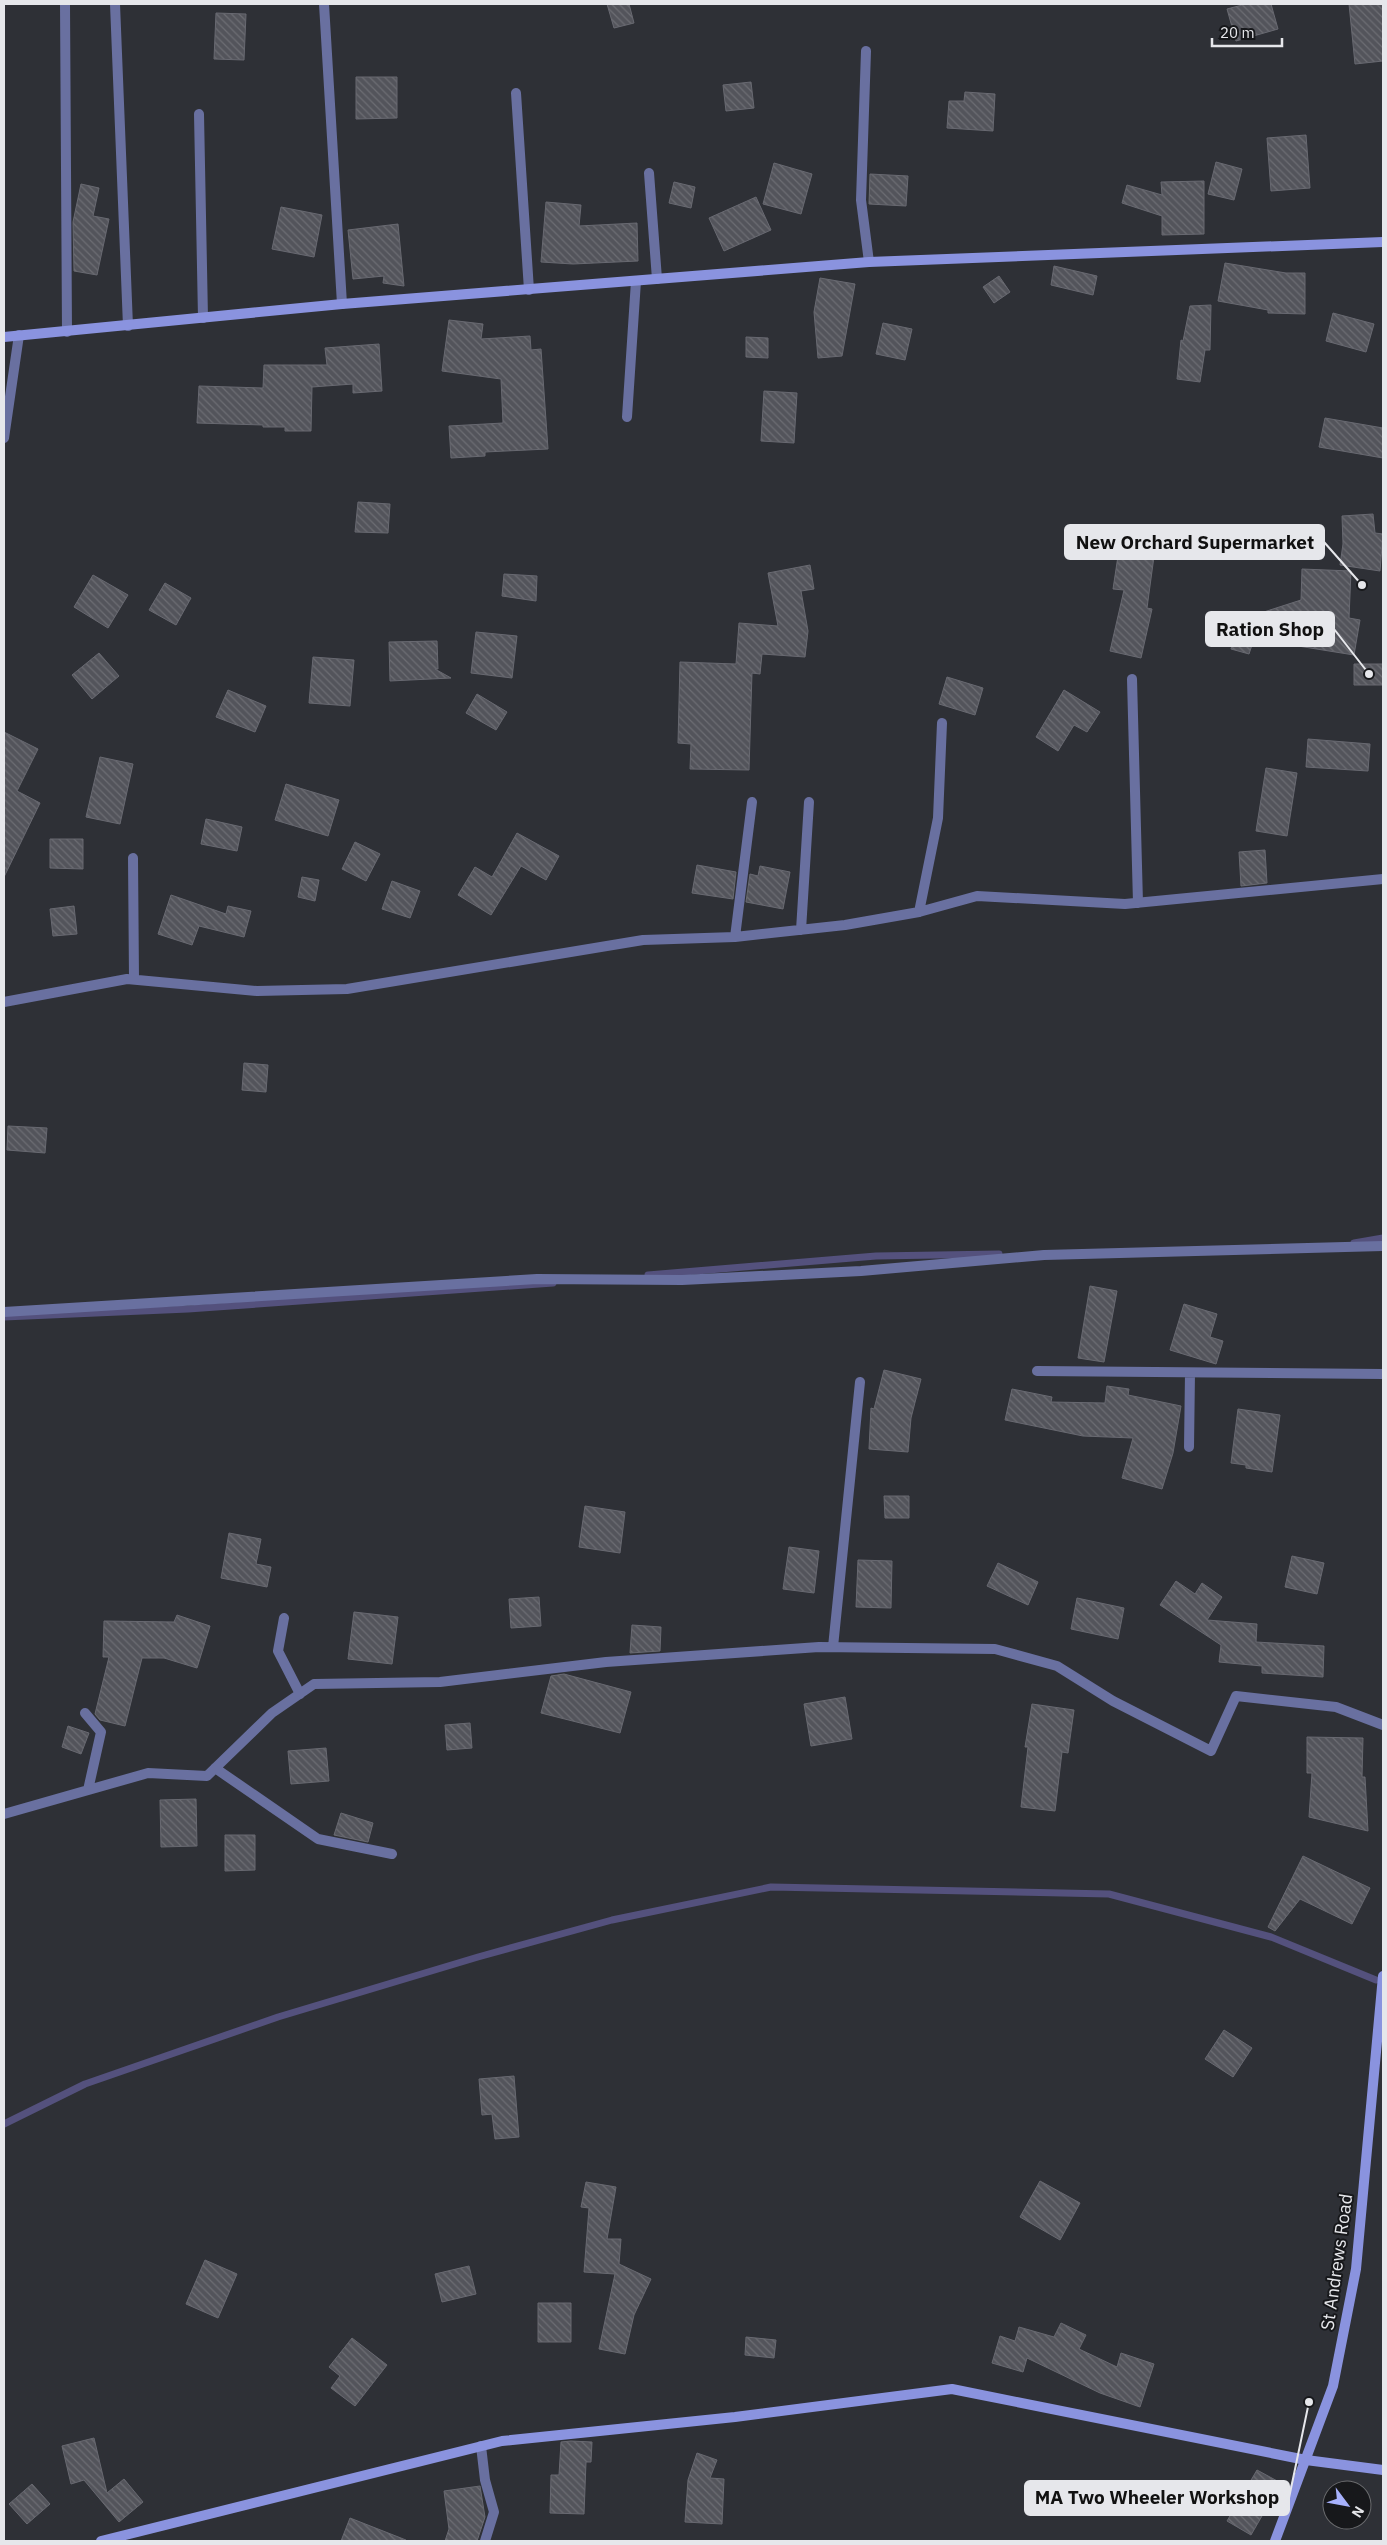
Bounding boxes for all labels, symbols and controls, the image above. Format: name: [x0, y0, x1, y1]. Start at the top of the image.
scale bar: [1212, 15, 1282, 47]
text: 20 m: [1220, 23, 1255, 42]
callout: New Orchard Supermarket: [1065, 525, 1324, 559]
text: New Orchard Supermarket: [1076, 530, 1314, 554]
callout: Ration Shop: [1206, 612, 1334, 646]
text: Ration Shop: [1216, 617, 1324, 641]
street label: St Andrews Road: [1316, 2192, 1357, 2332]
north arrow: [1322, 2480, 1372, 2530]
callout: MA Two Wheeler Workshop: [1025, 2481, 1289, 2515]
text: MA Two Wheeler Workshop: [1035, 2485, 1279, 2509]
text: N: [1348, 2503, 1368, 2521]

